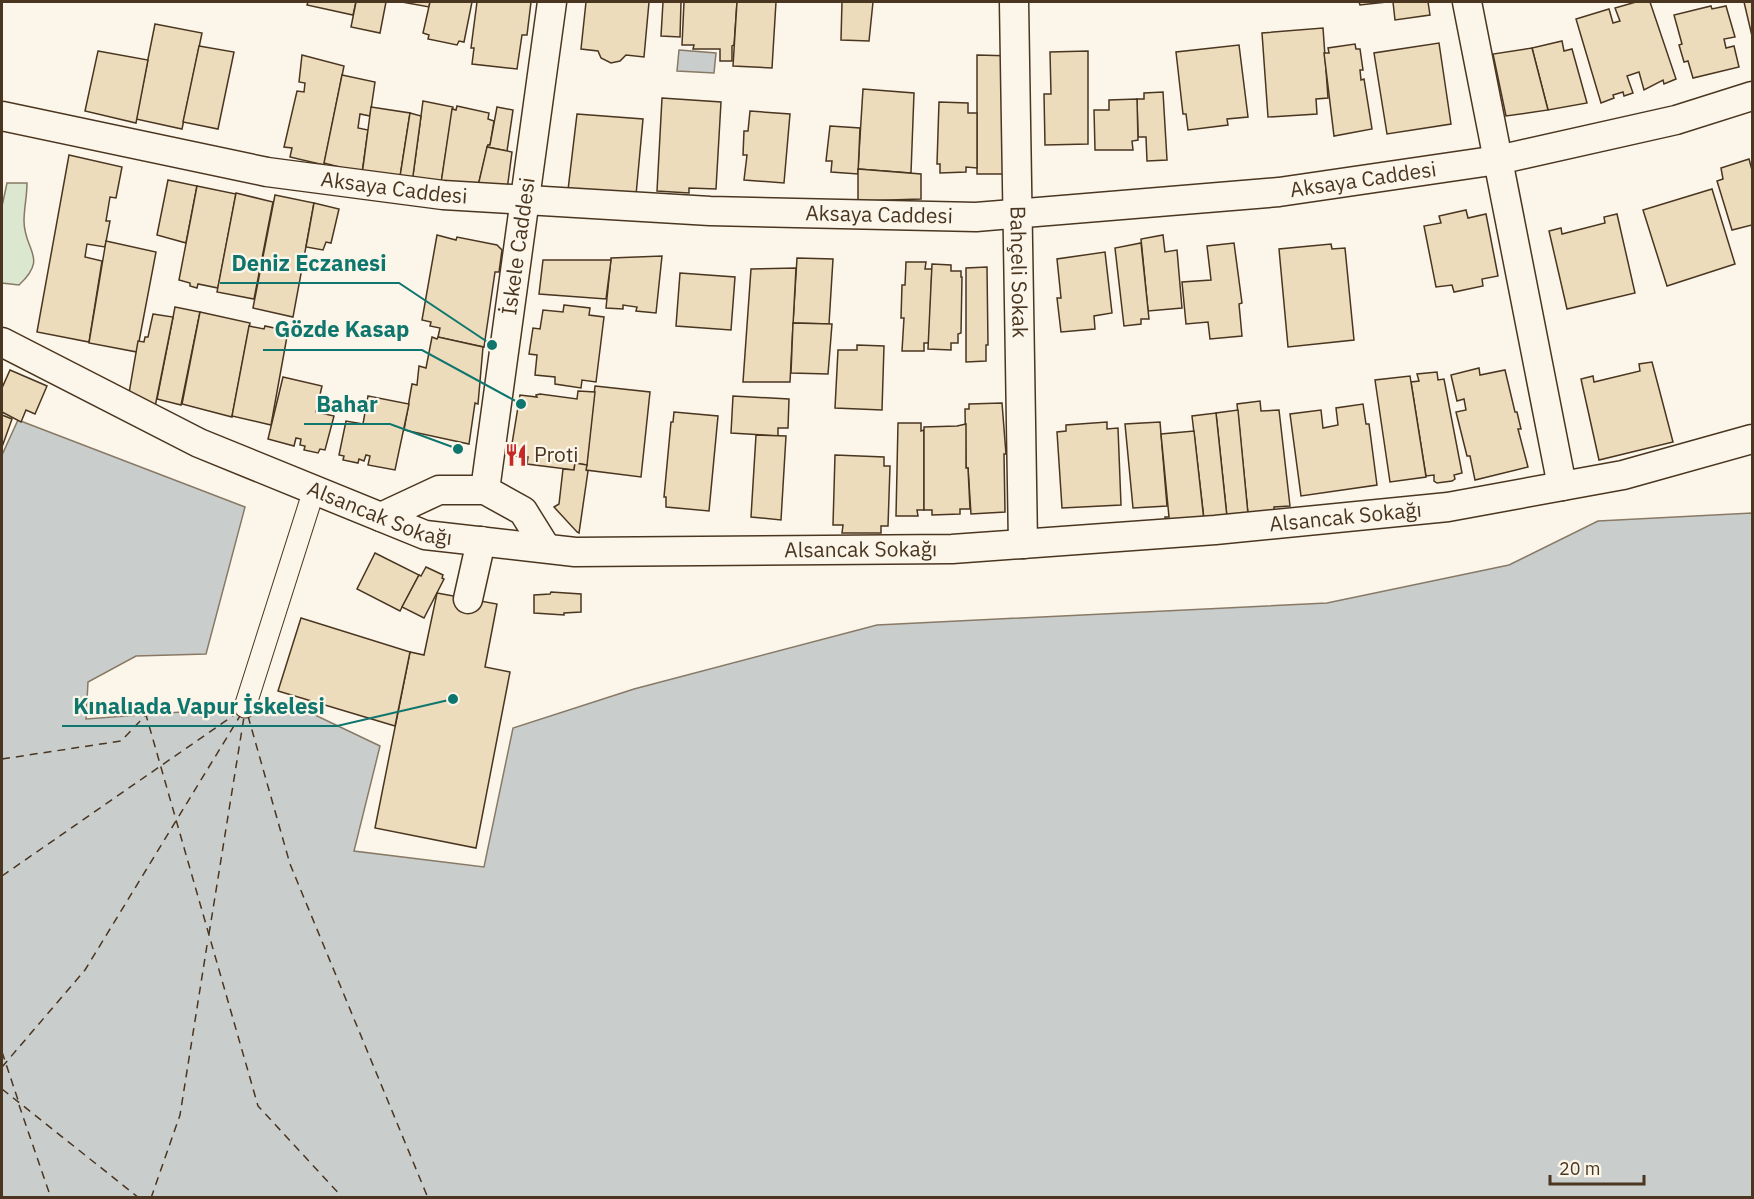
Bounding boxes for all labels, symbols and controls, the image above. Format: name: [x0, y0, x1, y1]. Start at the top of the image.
street label: Aksaya Caddesi: [1288, 154, 1438, 203]
street label: Aksaya Caddesi: [319, 164, 468, 209]
street label: İskele Caddesi: [494, 176, 541, 317]
street label: Aksaya Caddesi: [805, 198, 953, 229]
street label: Bahçeli Sokak: [1004, 206, 1035, 338]
callout: Deniz Eczanesi: [220, 243, 399, 283]
text: Deniz Eczanesi: [232, 248, 386, 277]
callout: Gözde Kasap: [263, 310, 422, 350]
text: Gözde Kasap: [275, 314, 409, 343]
callout: Bahar: [304, 384, 390, 424]
text: Bahar: [316, 389, 378, 418]
place label: Proti: [534, 440, 579, 468]
restaurant icon: Proti: [503, 442, 529, 468]
street label: Alsancak Sokağı: [304, 474, 454, 551]
street label: Alsancak Sokağı: [1268, 495, 1423, 538]
street label: Alsancak Sokağı: [784, 534, 937, 563]
callout: Kınalıada Vapur İskelesi: [62, 686, 337, 726]
text: Kınalıada Vapur İskelesi: [73, 691, 325, 720]
scale bar: [1550, 1148, 1644, 1186]
text: 20 m: [1559, 1157, 1601, 1180]

